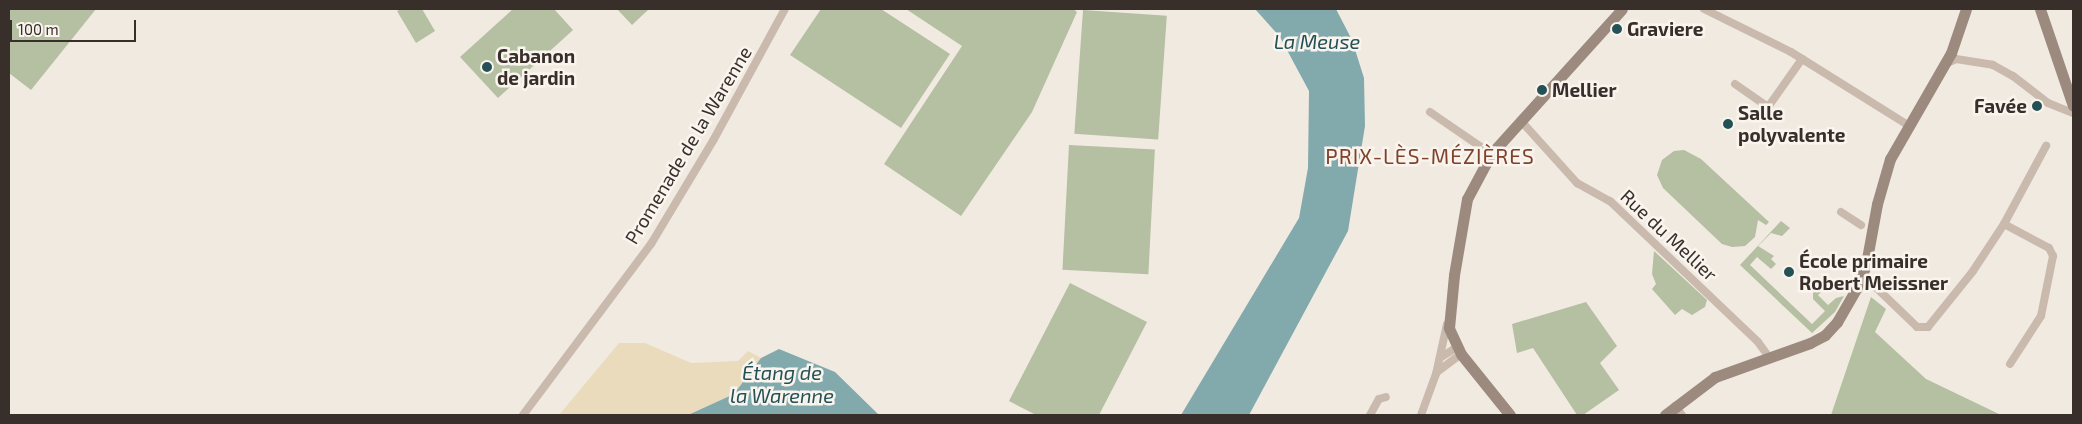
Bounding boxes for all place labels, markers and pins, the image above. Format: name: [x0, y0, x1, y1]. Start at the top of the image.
place label: Graviere: [1627, 18, 1704, 40]
marker: Graviere: [1611, 23, 1623, 35]
place label: Cabanon de jardin: [497, 45, 575, 89]
marker: Cabanon de jardin: [481, 61, 493, 73]
place label: Mellier: [1552, 79, 1617, 101]
marker: Mellier: [1536, 84, 1548, 96]
place label: Favée: [1974, 95, 2027, 117]
marker: Favée: [2031, 100, 2043, 112]
place label: Salle polyvalente: [1738, 102, 1845, 146]
marker: Salle polyvalente: [1722, 118, 1734, 130]
place label: École primaire Robert Meissner: [1799, 250, 1948, 294]
marker: École primaire Robert Meissner: [1783, 266, 1795, 278]

